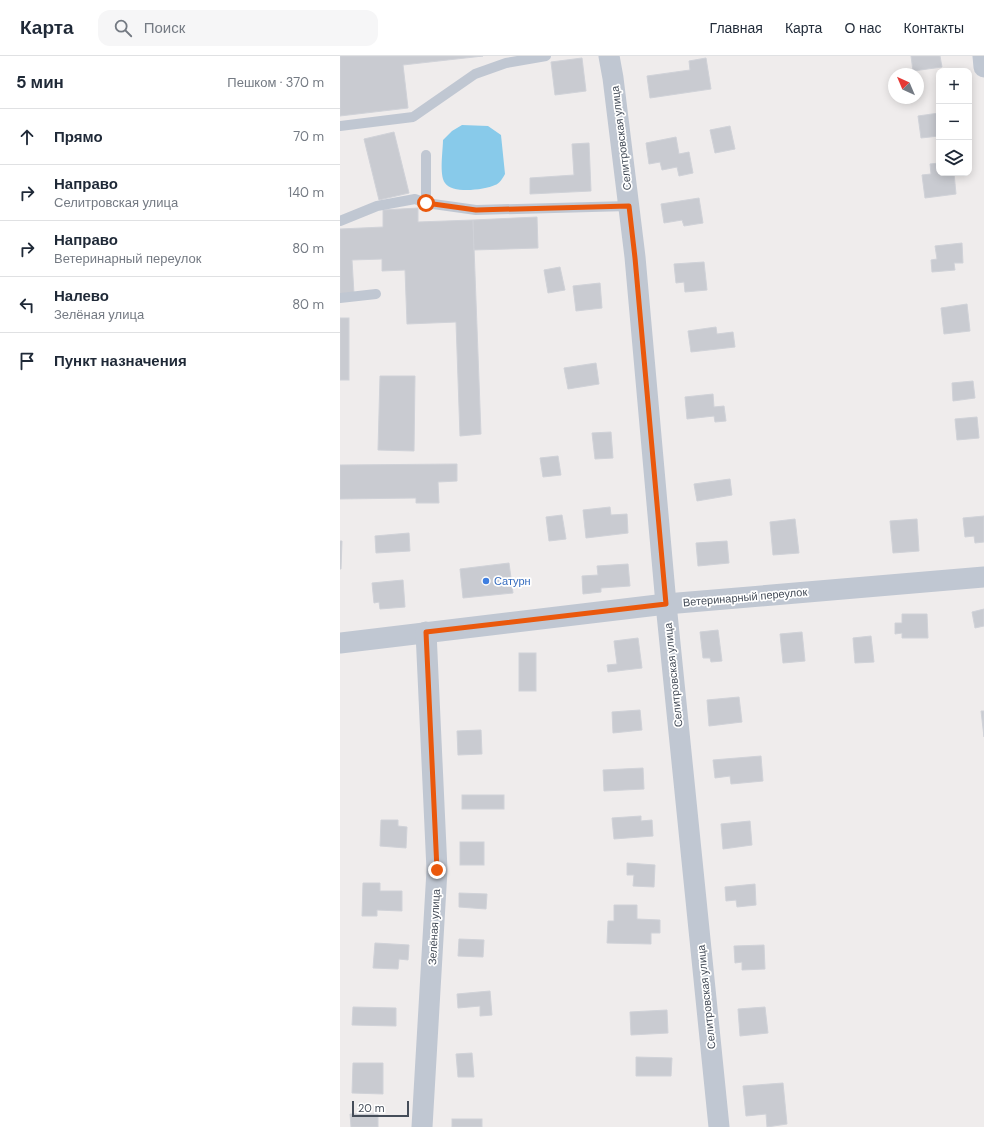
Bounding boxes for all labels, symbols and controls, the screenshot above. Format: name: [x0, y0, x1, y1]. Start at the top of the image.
search box: [98, 10, 378, 46]
text: Карта: [20, 15, 74, 40]
icon: search: [112, 17, 134, 39]
text: Поиск: [144, 18, 185, 38]
text: Главная: [710, 19, 763, 37]
text: Карта: [785, 19, 822, 37]
text: О нас: [844, 19, 882, 37]
text: Контакты: [904, 19, 964, 37]
north arrow: [888, 68, 924, 104]
map controls: [936, 68, 972, 176]
button: +: [936, 68, 972, 104]
text: 5 мин: [16, 71, 64, 93]
text: Пешком · 370 m: [227, 74, 324, 91]
street label: Селитровская улица: [608, 84, 634, 191]
button: −: [936, 104, 972, 140]
icon: ahead: [16, 126, 38, 148]
text: Прямо: [54, 127, 103, 147]
text: 70 m: [293, 128, 324, 145]
button: layers: [936, 140, 972, 176]
text: Направо: [54, 174, 118, 194]
icon: right: [16, 182, 38, 204]
text: 140 m: [288, 184, 324, 201]
text: Селитровская улица: [54, 194, 178, 211]
route start: [417, 194, 435, 212]
text: Направо: [54, 230, 118, 250]
icon: right: [16, 238, 38, 260]
text: 80 m: [292, 240, 324, 257]
text: Ветеринарный переулок: [54, 250, 201, 267]
text: Налево: [54, 286, 109, 306]
icon: left: [16, 294, 38, 316]
text: 80 m: [292, 296, 324, 313]
text: Зелёная улица: [54, 306, 144, 323]
icon: arrive: [16, 350, 38, 372]
text: Пункт назначения: [54, 351, 187, 371]
place label: Сатурн: [494, 574, 531, 588]
marker: Сатурн: [481, 576, 491, 586]
street label: Ветеринарный переулок: [682, 585, 808, 609]
street label: Селитровская улица: [660, 621, 685, 728]
route end: [428, 861, 446, 879]
street label: Зелёная улица: [425, 888, 443, 965]
street label: Селитровская улица: [693, 943, 718, 1050]
scale bar: [352, 1099, 409, 1118]
text: 20 m: [358, 1101, 384, 1115]

